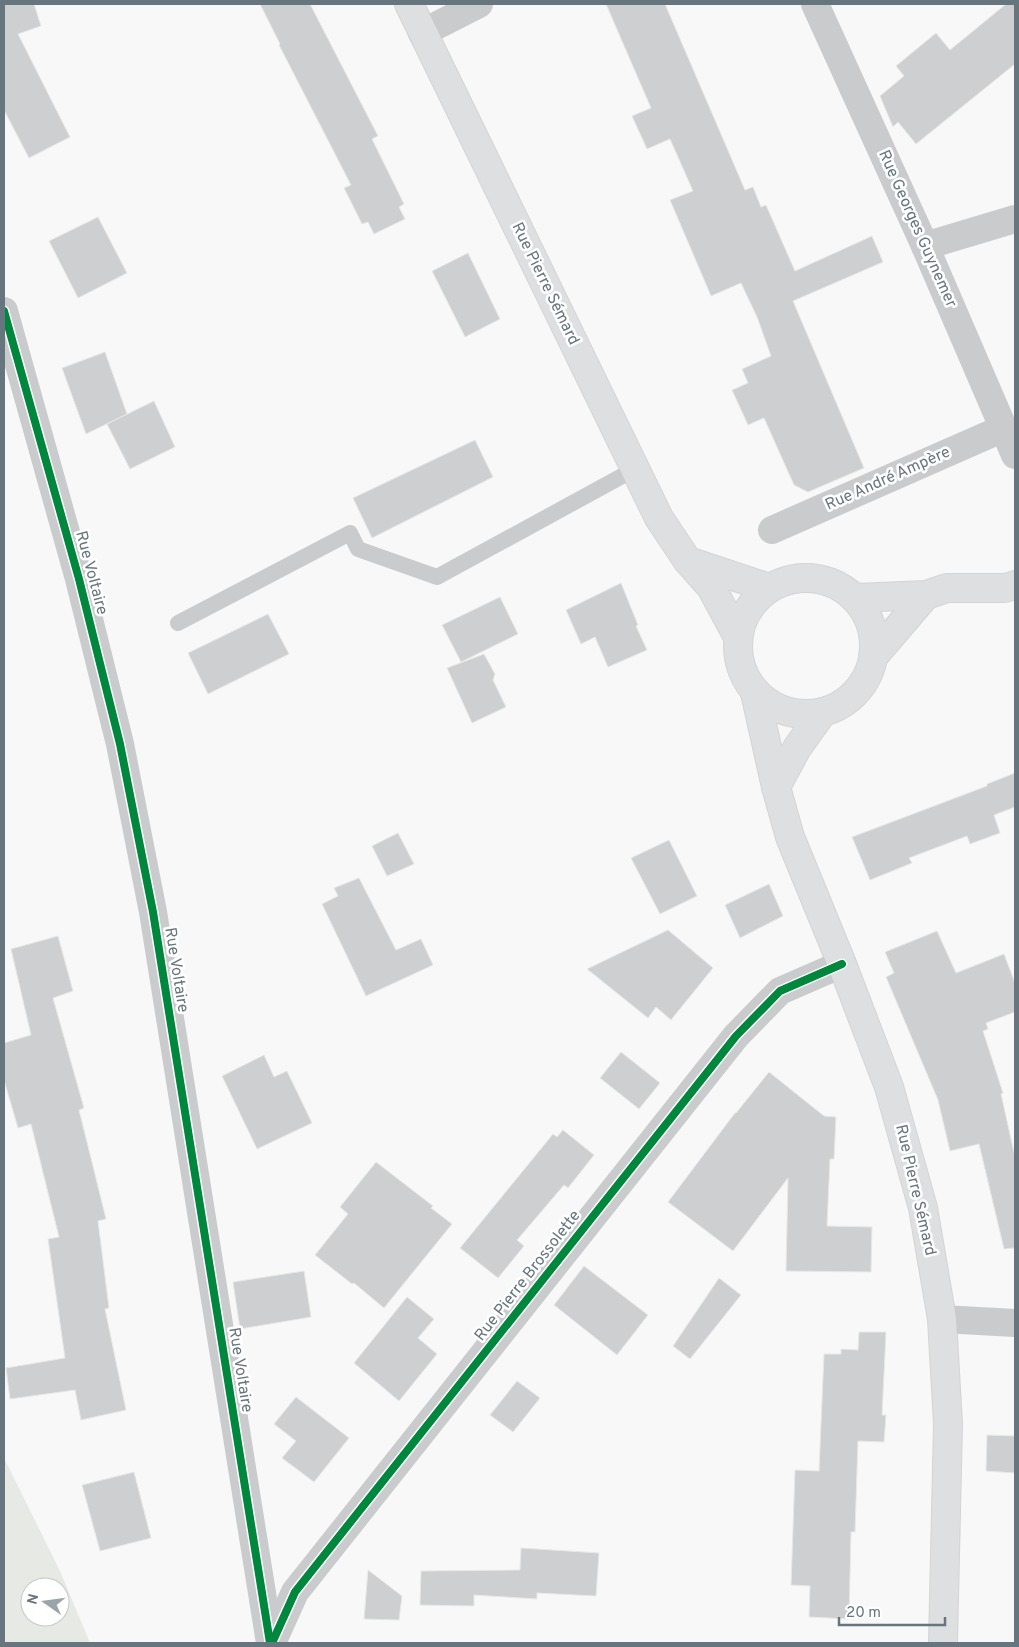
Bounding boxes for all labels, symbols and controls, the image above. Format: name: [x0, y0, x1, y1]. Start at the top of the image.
street label: Rue Georges Guynemer: [873, 147, 961, 311]
street label: Rue Pierre Sémard: [507, 219, 583, 349]
street label: Rue André Ampère: [822, 442, 954, 516]
street label: Rue Voltaire: [70, 529, 112, 617]
street label: Rue Voltaire: [159, 926, 193, 1014]
street label: Rue Pierre Sémard: [890, 1123, 940, 1257]
street label: Rue Pierre Brossolette: [471, 1206, 585, 1346]
street label: Rue Voltaire: [223, 1326, 257, 1414]
north arrow: [20, 1577, 70, 1627]
text: N: [24, 1592, 43, 1606]
scale bar: [839, 1594, 945, 1626]
text: 20 m: [846, 1604, 881, 1623]

